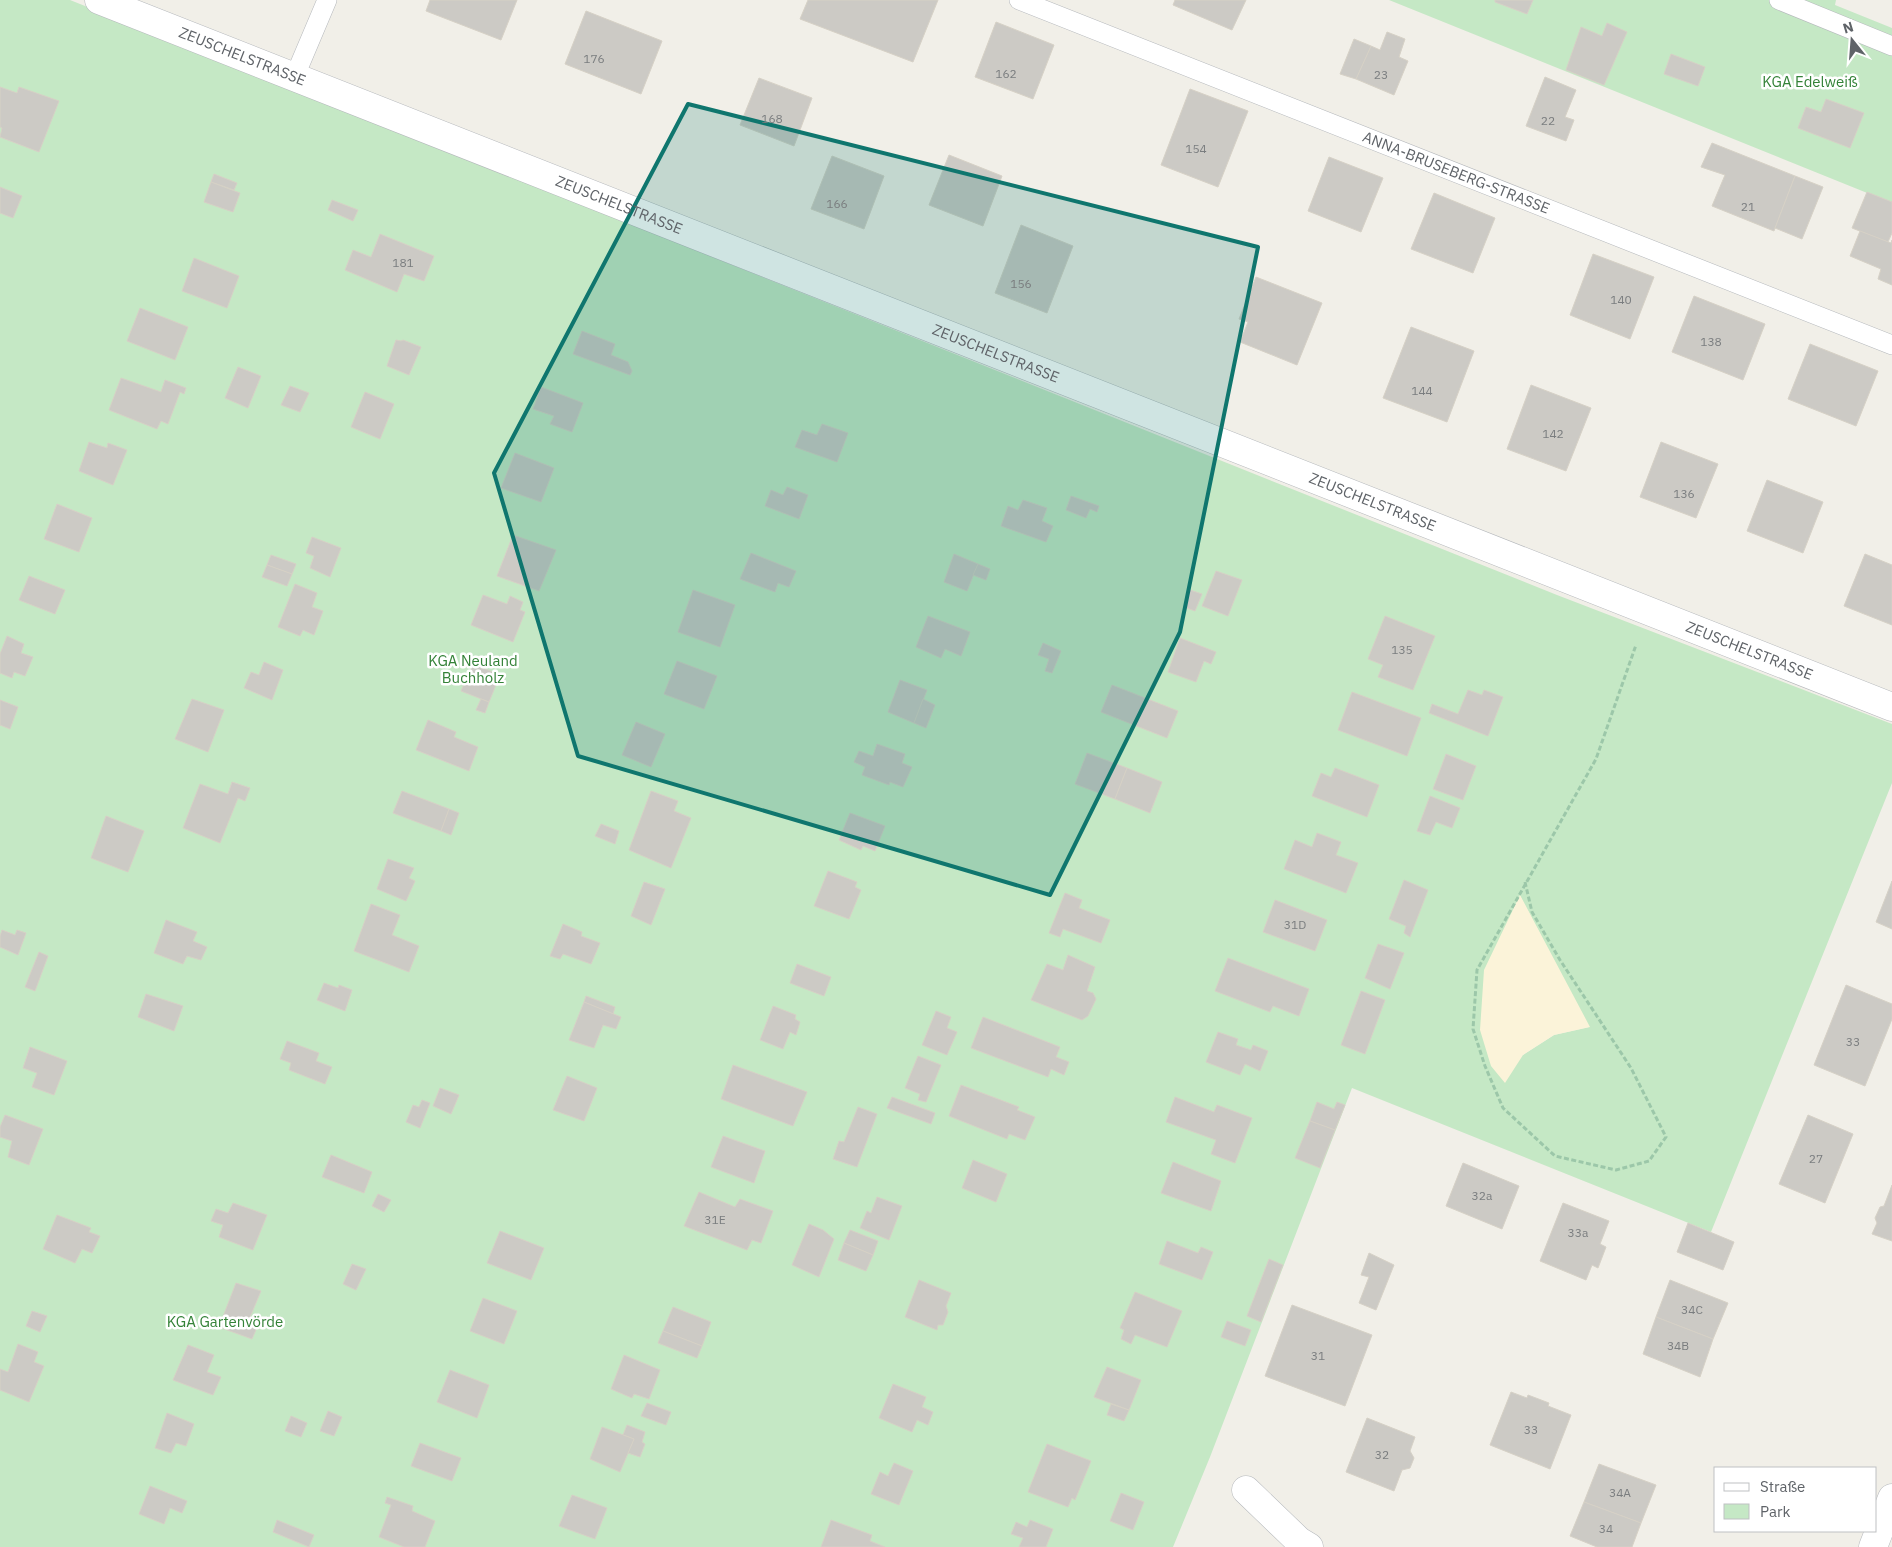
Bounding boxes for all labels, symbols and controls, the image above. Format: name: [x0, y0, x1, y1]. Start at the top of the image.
north arrow: [1827, 15, 1877, 65]
text: N: [1841, 17, 1856, 38]
street label: ZEUSCHELSTRASSE: [176, 22, 309, 90]
house number: 176: [583, 51, 605, 66]
house number: 162: [995, 66, 1017, 81]
house number: 23: [1374, 67, 1388, 82]
park label: KGA Edelweiß: [1762, 72, 1858, 91]
house number: 168: [761, 111, 783, 126]
house number: 22: [1541, 113, 1555, 128]
street label: ANNA-BRUSEBERG-STRASSE: [1360, 127, 1553, 218]
house number: 154: [1185, 141, 1207, 156]
street label: ZEUSCHELSTRASSE: [553, 171, 685, 238]
house number: 166: [826, 196, 848, 211]
house number: 21: [1741, 199, 1755, 214]
house number: 181: [392, 255, 414, 270]
house number: 156: [1010, 276, 1032, 291]
house number: 140: [1610, 292, 1632, 307]
street label: ZEUSCHELSTRASSE: [930, 320, 1062, 387]
house number: 138: [1700, 334, 1722, 349]
house number: 144: [1411, 383, 1433, 398]
house number: 142: [1542, 426, 1564, 441]
street label: ZEUSCHELSTRASSE: [1306, 468, 1439, 535]
house number: 136: [1673, 486, 1695, 501]
street label: ZEUSCHELSTRASSE: [1683, 617, 1816, 684]
house number: 135: [1391, 642, 1413, 657]
park label: KGA Neuland Buchholz: [428, 651, 518, 687]
house number: 31D: [1284, 917, 1306, 932]
house number: 33: [1846, 1034, 1860, 1049]
house number: 27: [1809, 1151, 1823, 1166]
house number: 32a: [1472, 1188, 1493, 1203]
house number: 31E: [704, 1212, 726, 1227]
house number: 33a: [1568, 1225, 1589, 1240]
house number: 34C: [1681, 1302, 1703, 1317]
park label: KGA Gartenvörde: [167, 1312, 283, 1331]
house number: 34B: [1667, 1338, 1689, 1353]
house number: 31: [1311, 1348, 1325, 1363]
house number: 33: [1524, 1422, 1538, 1437]
house number: 32: [1375, 1447, 1389, 1462]
legend: [1714, 1467, 1877, 1532]
text: Straße: [1760, 1477, 1805, 1496]
house number: 34A: [1609, 1485, 1631, 1500]
text: Park: [1760, 1502, 1790, 1521]
house number: 34: [1599, 1521, 1613, 1536]

